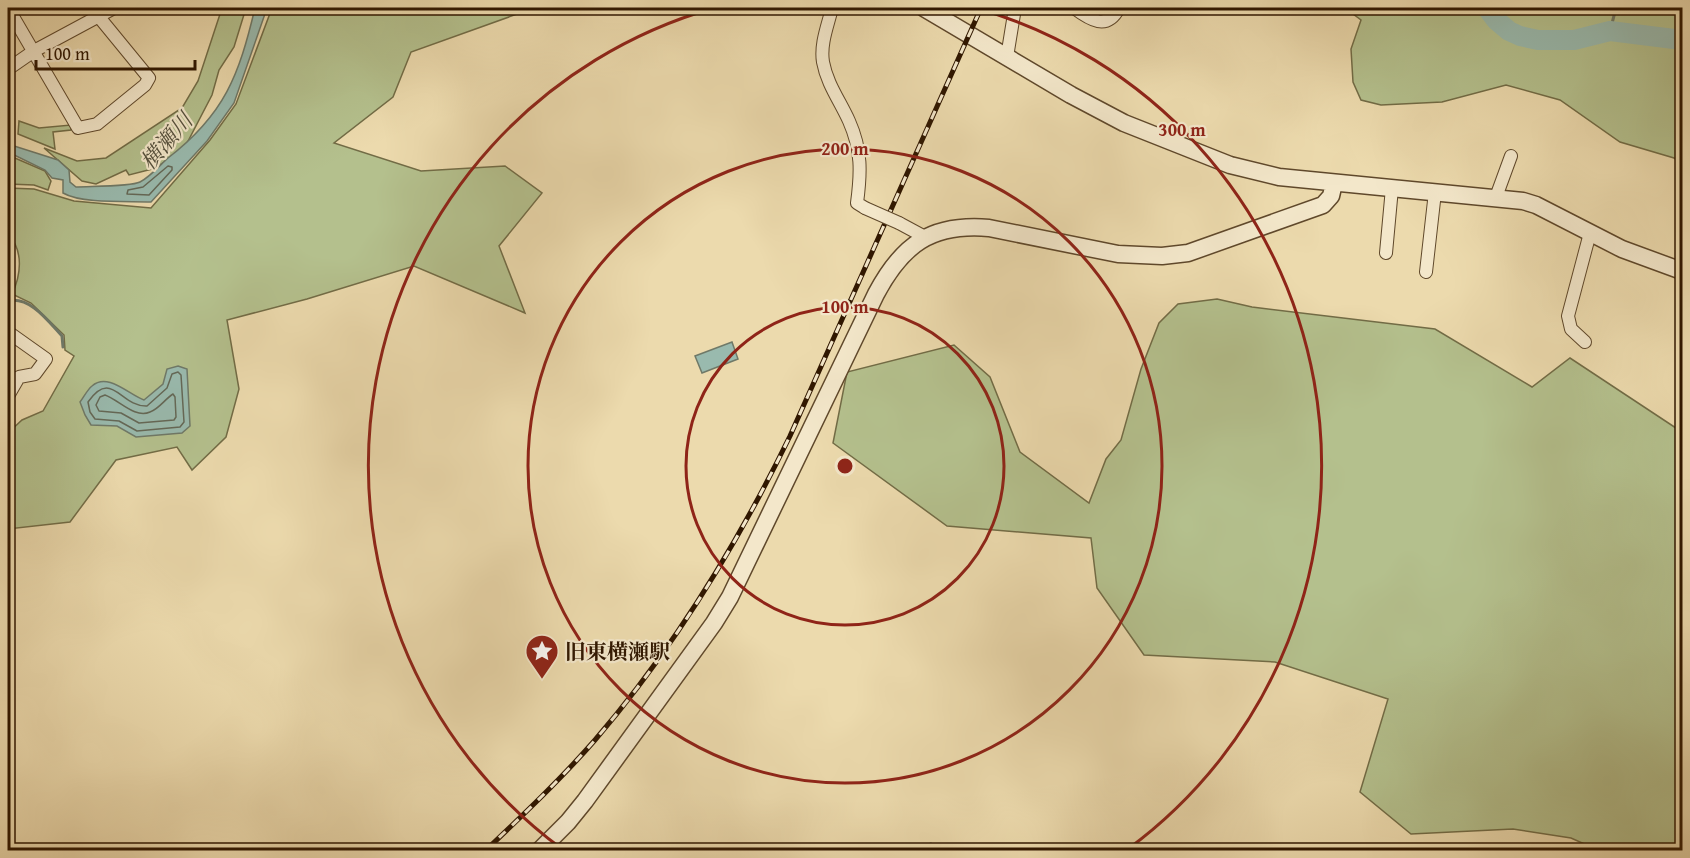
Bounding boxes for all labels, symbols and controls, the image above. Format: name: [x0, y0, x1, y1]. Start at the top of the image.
scale bar: [36, 33, 195, 71]
text: 100 m: [45, 40, 90, 67]
water label: 横瀬川: [132, 104, 201, 176]
text: 300 m: [1158, 116, 1206, 143]
text: 200 m: [821, 135, 869, 162]
text: 100 m: [821, 293, 869, 320]
centre of rings: [835, 456, 855, 476]
place icon: 旧東横瀬駅: [524, 633, 560, 680]
place label: 旧東横瀬駅: [565, 636, 670, 667]

